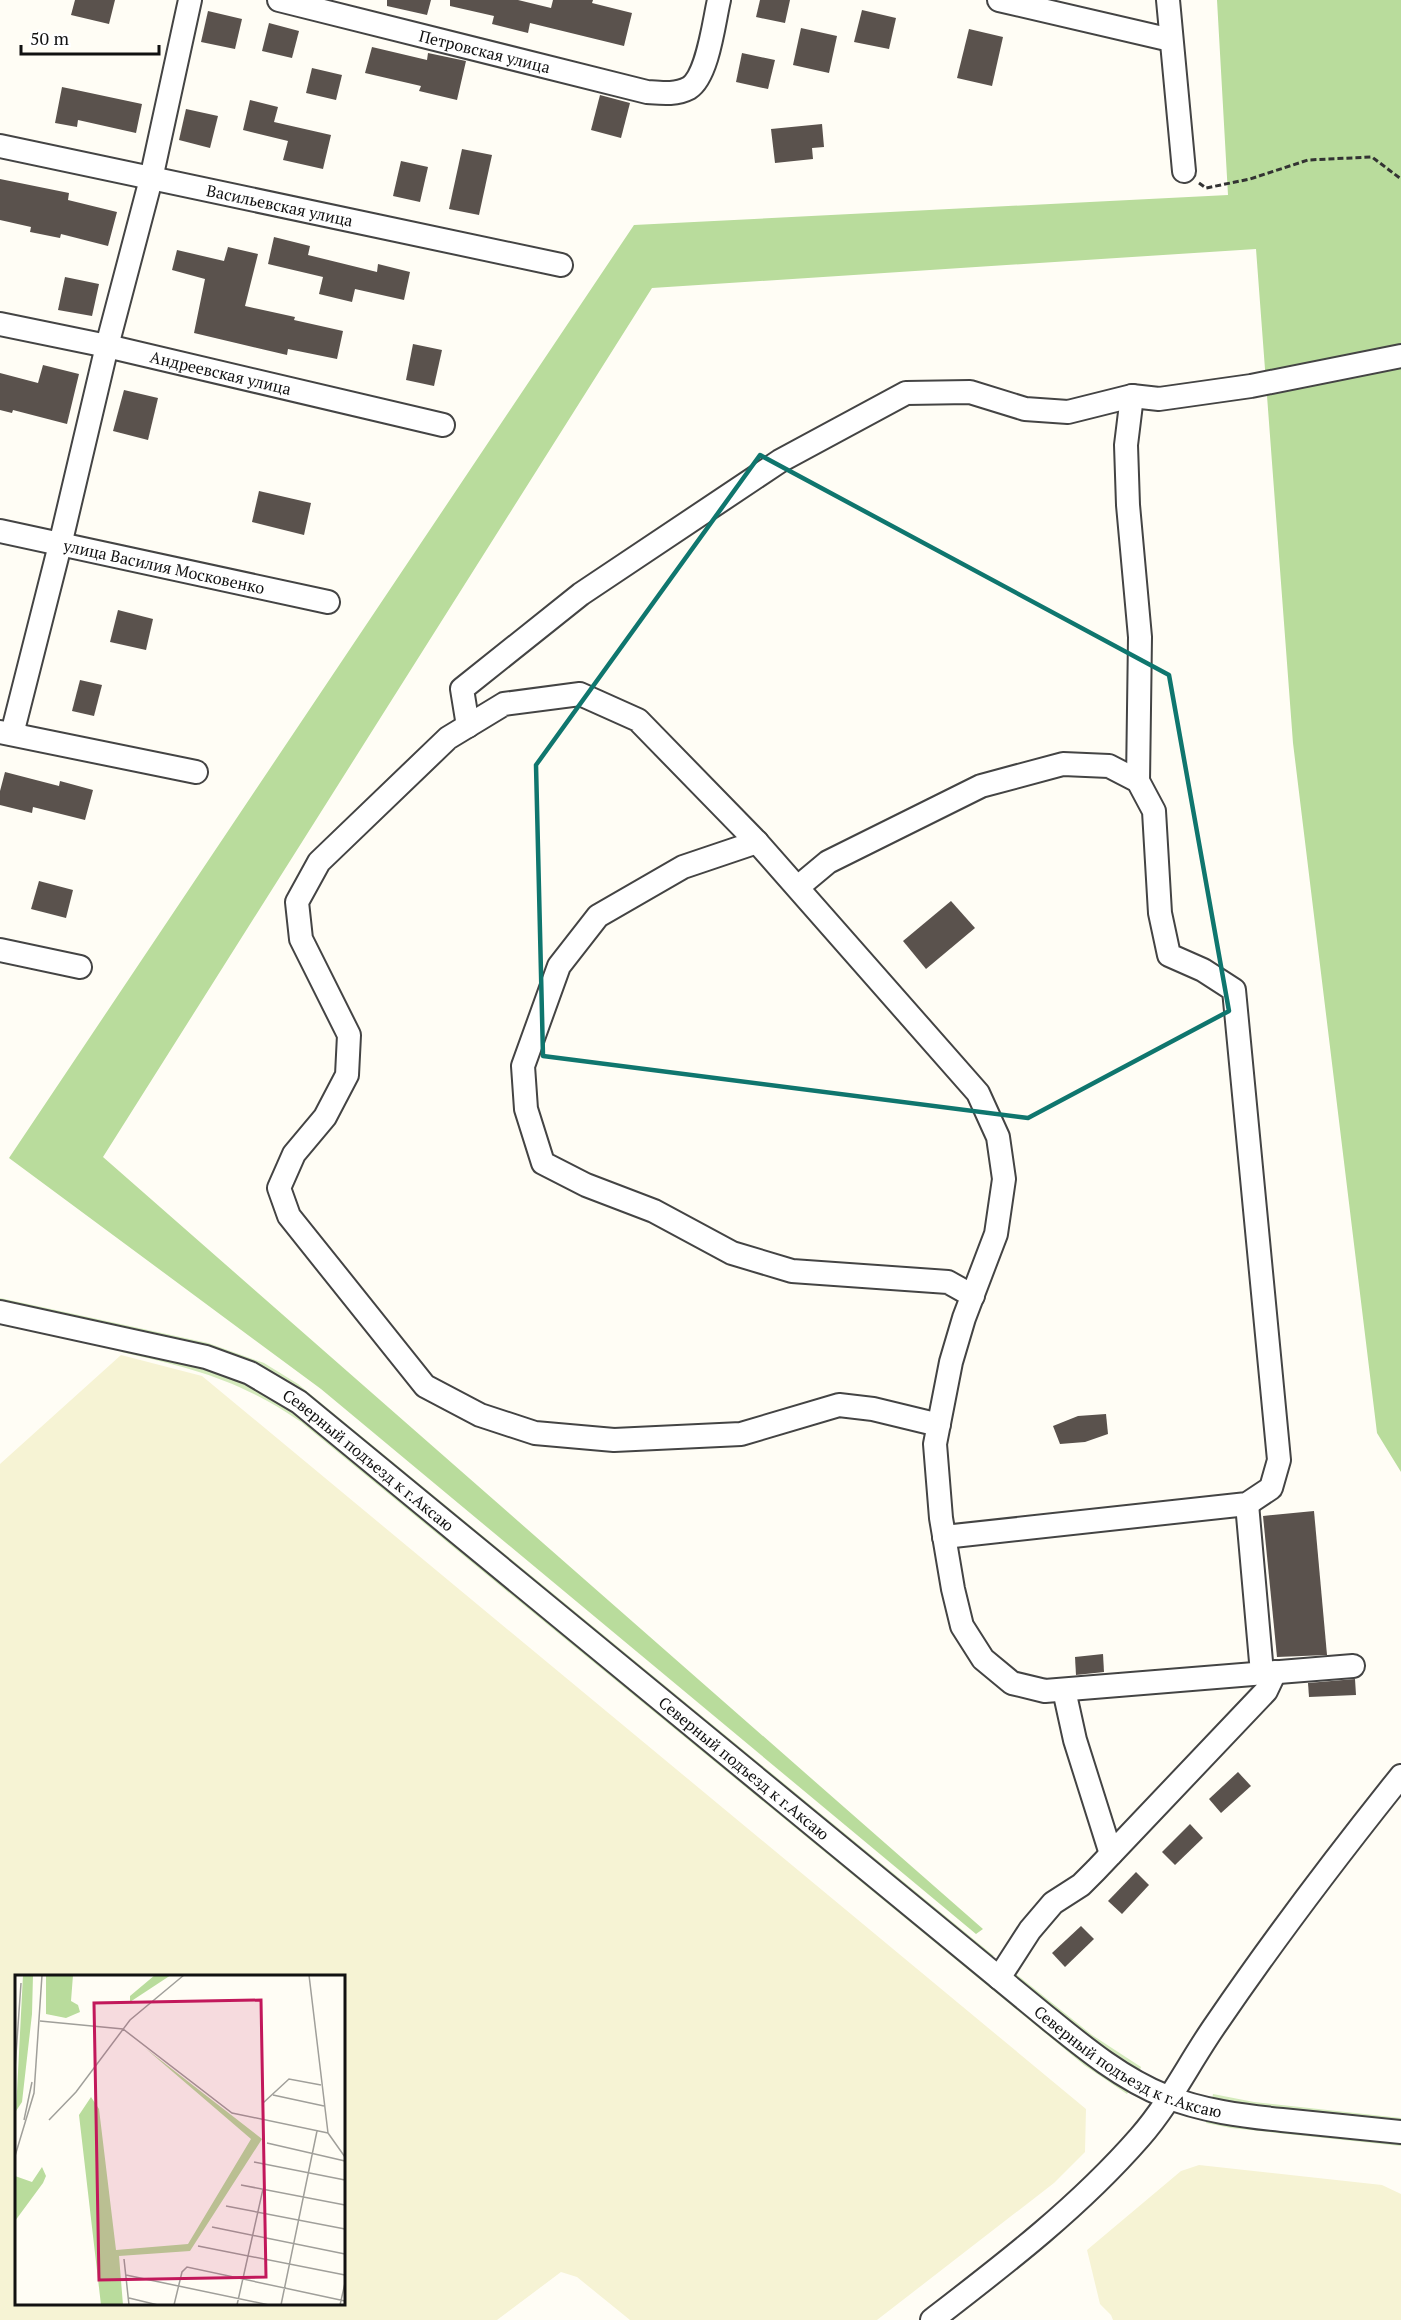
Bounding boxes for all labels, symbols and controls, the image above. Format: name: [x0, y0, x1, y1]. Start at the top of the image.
scale bar: [21, 18, 159, 56]
street label: Петровская улица: [417, 24, 553, 78]
text: 50 m: [30, 26, 70, 50]
street label: Васильевская улица: [205, 179, 355, 232]
street label: Андреевская улица: [148, 346, 293, 400]
street label: улица Василия Московенко: [61, 534, 267, 599]
street label: Северный подъезд к г.Аксаю: [279, 1384, 459, 1536]
street label: Северный подъезд к г.Аксаю: [654, 1691, 834, 1845]
inset map: [15, 1975, 345, 2305]
street label: Северный подъезд к г.Аксаю: [1029, 2000, 1224, 2123]

